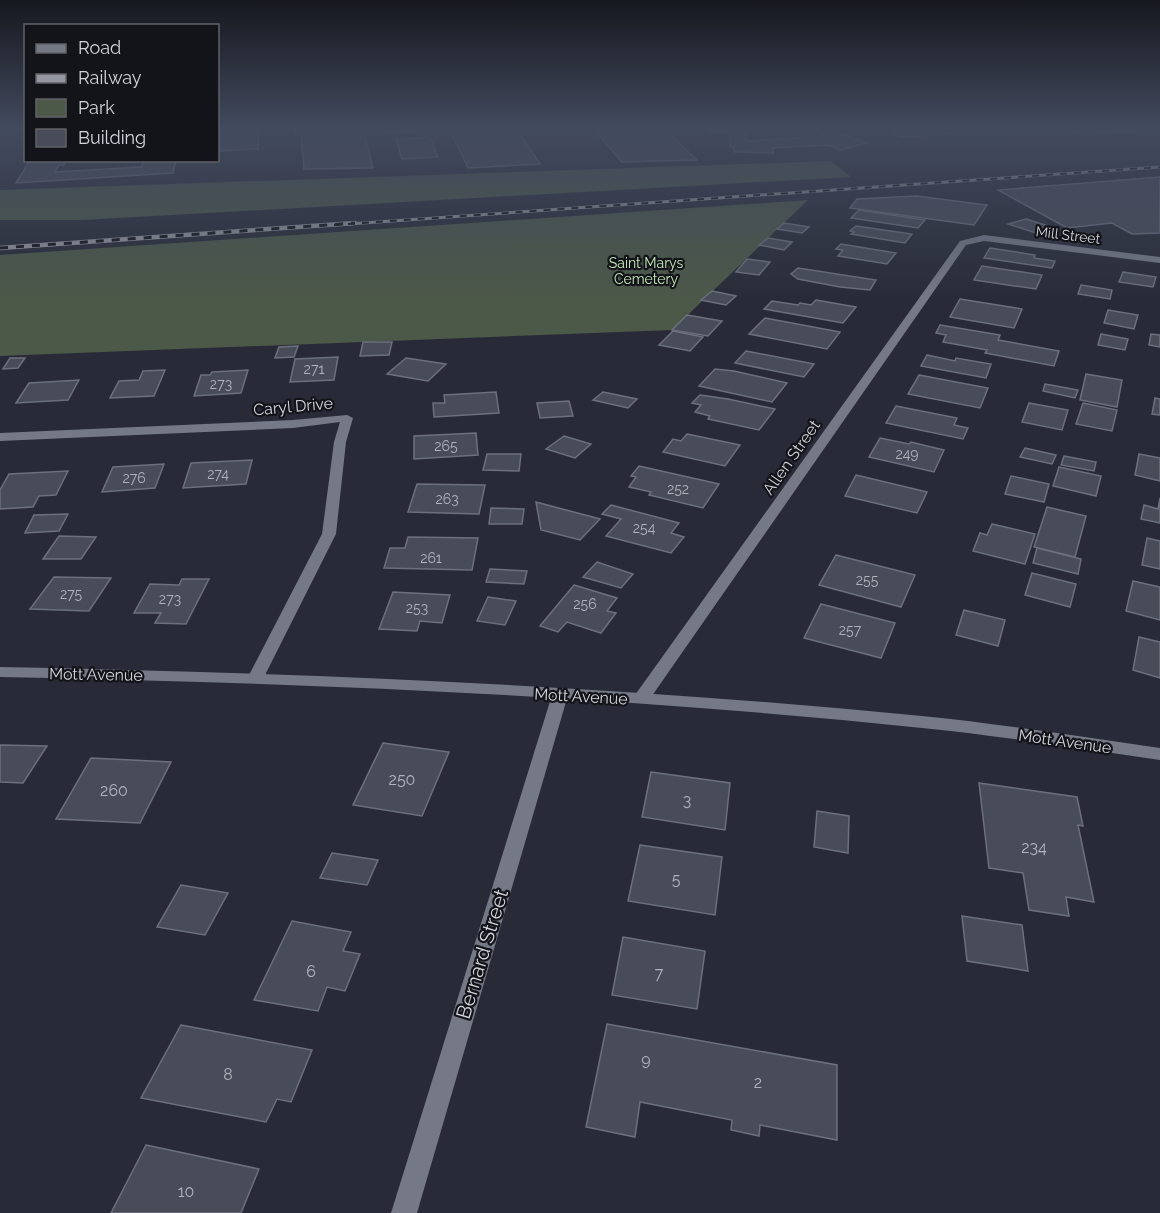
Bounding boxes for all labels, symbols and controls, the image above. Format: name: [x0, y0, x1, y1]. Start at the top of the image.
legend: [24, 24, 219, 162]
text: Road: [78, 37, 121, 58]
text: Railway: [78, 67, 142, 88]
text: Park: [78, 97, 115, 118]
text: Building: [78, 127, 146, 148]
street label: Mill Street: [1035, 223, 1101, 247]
park label: Saint Marys Cemetery: [609, 255, 683, 287]
house number: 271: [304, 361, 324, 377]
house number: 273: [210, 376, 232, 392]
street label: Caryl Drive: [252, 394, 334, 419]
street label: Allen Street: [759, 416, 824, 498]
house number: 265: [434, 438, 458, 454]
house number: 249: [895, 446, 919, 462]
house number: 274: [207, 466, 229, 482]
house number: 276: [122, 470, 146, 486]
house number: 252: [667, 481, 689, 497]
house number: 263: [435, 491, 459, 507]
house number: 254: [633, 520, 656, 536]
house number: 261: [420, 550, 442, 566]
house number: 255: [856, 572, 879, 588]
house number: 275: [60, 586, 82, 602]
house number: 273: [159, 591, 181, 607]
house number: 256: [573, 596, 597, 612]
house number: 253: [406, 600, 428, 616]
house number: 257: [839, 622, 862, 638]
street label: Mott Avenue: [49, 664, 143, 685]
street label: Mott Avenue: [534, 685, 628, 708]
street label: Mott Avenue: [1017, 726, 1113, 757]
house number: 250: [389, 770, 415, 789]
house number: 260: [100, 781, 128, 800]
house number: 3: [683, 791, 691, 810]
house number: 234: [1021, 838, 1047, 857]
house number: 5: [672, 870, 681, 889]
street label: Bernard Street: [451, 886, 513, 1022]
house number: 6: [306, 962, 316, 981]
house number: 7: [655, 964, 664, 983]
house number: 9: [641, 1050, 651, 1069]
house number: 8: [223, 1065, 233, 1084]
house number: 2: [754, 1073, 762, 1092]
house number: 10: [178, 1182, 194, 1201]

